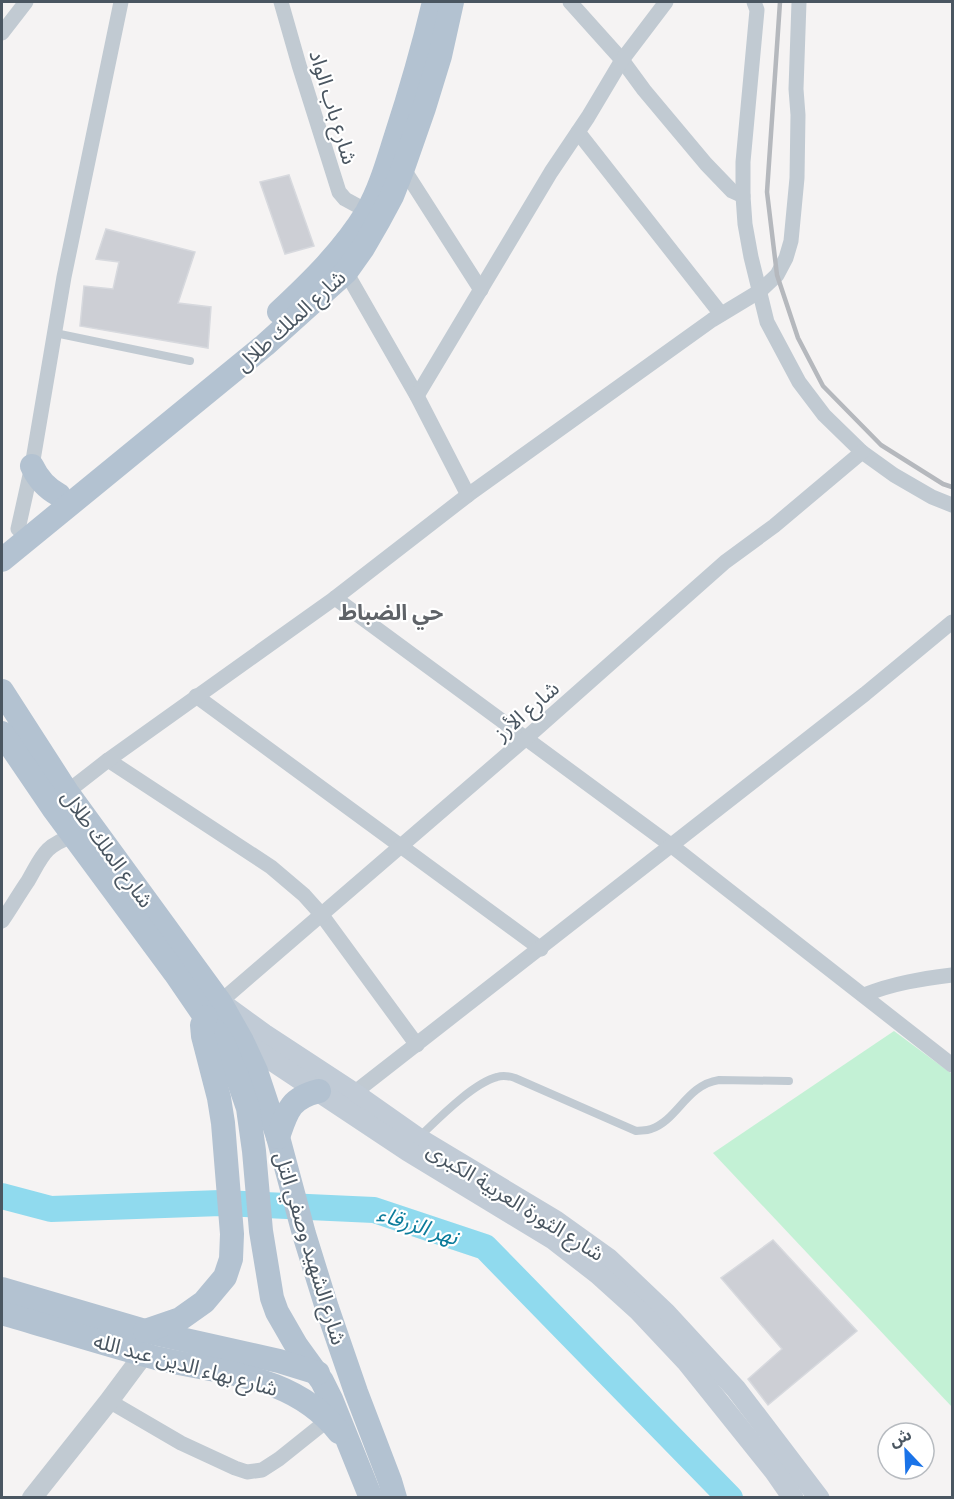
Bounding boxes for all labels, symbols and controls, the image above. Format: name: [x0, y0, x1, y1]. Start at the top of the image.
street label: شارع باب الواد: [301, 46, 367, 168]
street label: شارع الملك طلال: [227, 261, 353, 379]
district label: حي الضباط: [339, 595, 444, 630]
street label: شارع الأرز: [485, 672, 566, 748]
street label: شارع الملك طلال: [54, 782, 162, 914]
street label: شارع الثورة العربية الكبرى: [421, 1133, 611, 1269]
street label: شارع الشهيد وصفي التل: [266, 1147, 356, 1349]
water label: نهر الزرقاء: [373, 1196, 465, 1255]
street label: شارع بهاء الدين عبد الله: [90, 1324, 282, 1404]
north arrow: [876, 1421, 936, 1481]
text: ش: [885, 1422, 915, 1453]

